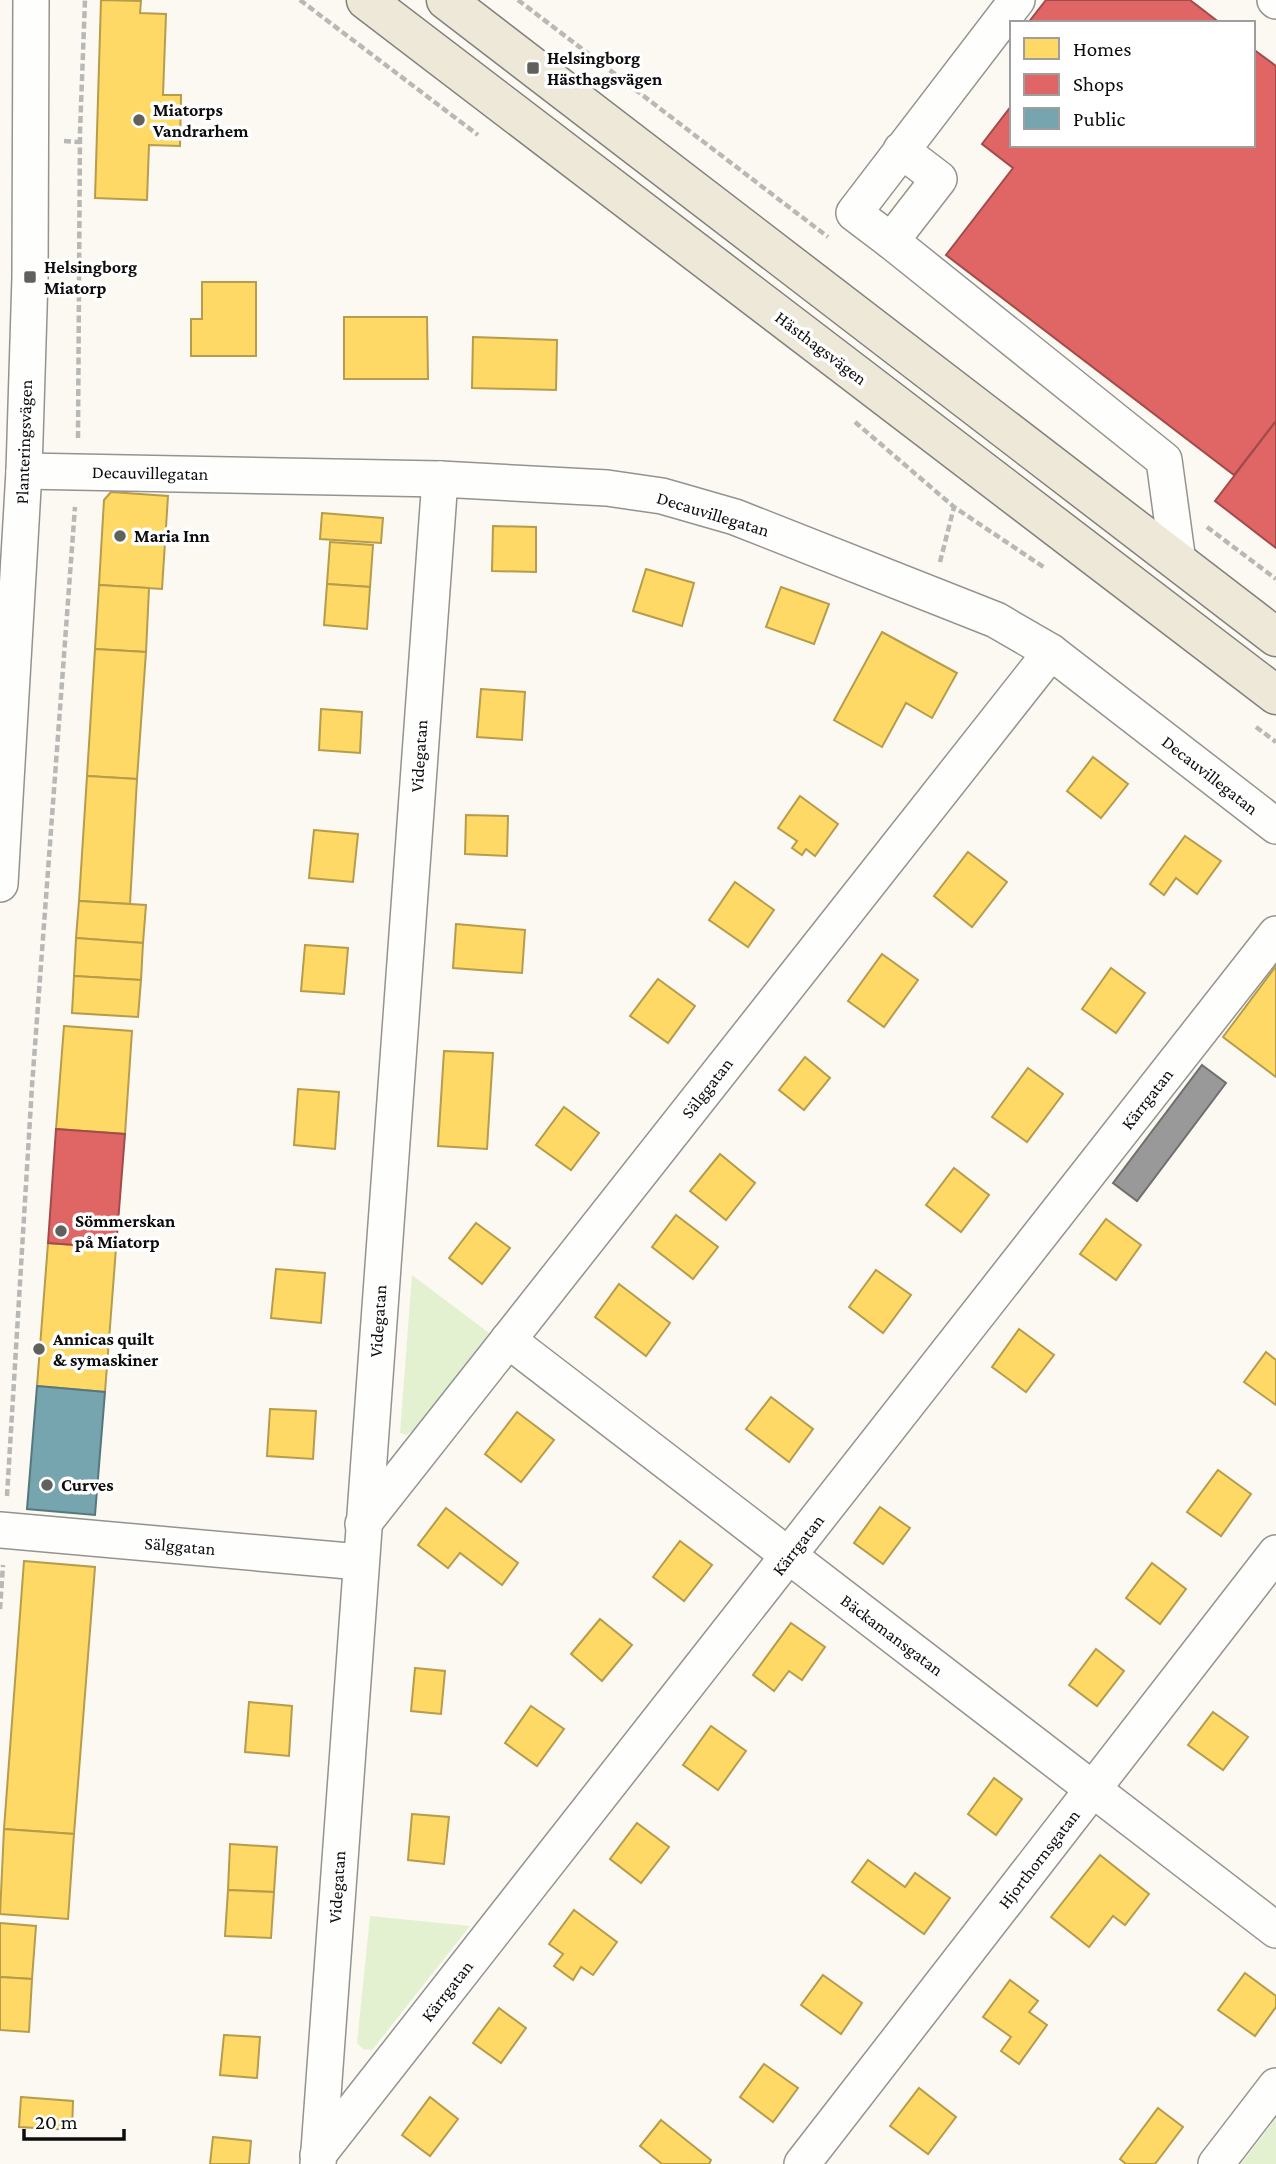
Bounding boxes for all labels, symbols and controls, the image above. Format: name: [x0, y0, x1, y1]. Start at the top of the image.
legend: [1010, 21, 1255, 147]
text: Homes: [1073, 37, 1132, 61]
place label: Helsingborg Hästhagsvägen: [547, 48, 663, 89]
marker: Helsingborg Hästhagsvägen: [525, 60, 541, 76]
text: Shops: [1073, 72, 1124, 96]
place label: Miatorps Vandrarhem: [152, 100, 249, 141]
text: Public: [1073, 107, 1125, 131]
marker: Miatorps Vandrarhem: [131, 112, 147, 128]
place label: Helsingborg Miatorp: [44, 257, 137, 298]
marker: Helsingborg Miatorp: [22, 269, 38, 285]
street label: Hästhagsvägen: [771, 307, 871, 389]
street label: Planteringsvägen: [12, 379, 36, 505]
street label: Decauvillegatan: [92, 462, 209, 484]
street label: Decauvillegatan: [654, 487, 772, 541]
place label: Maria Inn: [134, 526, 210, 546]
marker: Maria Inn: [112, 528, 128, 544]
street label: Videgatan: [406, 719, 432, 793]
street label: Decauvillegatan: [1158, 731, 1262, 819]
street label: Sälggatan: [677, 1054, 737, 1122]
street label: Kärrgatan: [1117, 1064, 1177, 1133]
place label: Sömmerskan på Miatorp: [75, 1211, 176, 1252]
marker: Sömmerskan på Miatorp: [53, 1223, 69, 1239]
street label: Videgatan: [365, 1284, 391, 1358]
place label: Annicas quilt & symaskiner: [52, 1329, 158, 1370]
marker: Annicas quilt & symaskiner: [31, 1341, 47, 1357]
place label: Curves: [61, 1475, 114, 1495]
marker: Curves: [39, 1477, 55, 1493]
street label: Kärrgatan: [768, 1510, 828, 1579]
street label: Sälggatan: [144, 1533, 217, 1559]
street label: Bäckamansgatan: [837, 1590, 947, 1680]
street label: Hjorthornsgatan: [994, 1805, 1085, 1913]
street label: Videgatan: [324, 1850, 350, 1924]
street label: Kärrgatan: [417, 1956, 477, 2025]
scale bar: [24, 2098, 124, 2142]
text: 20 m: [35, 2110, 78, 2134]

